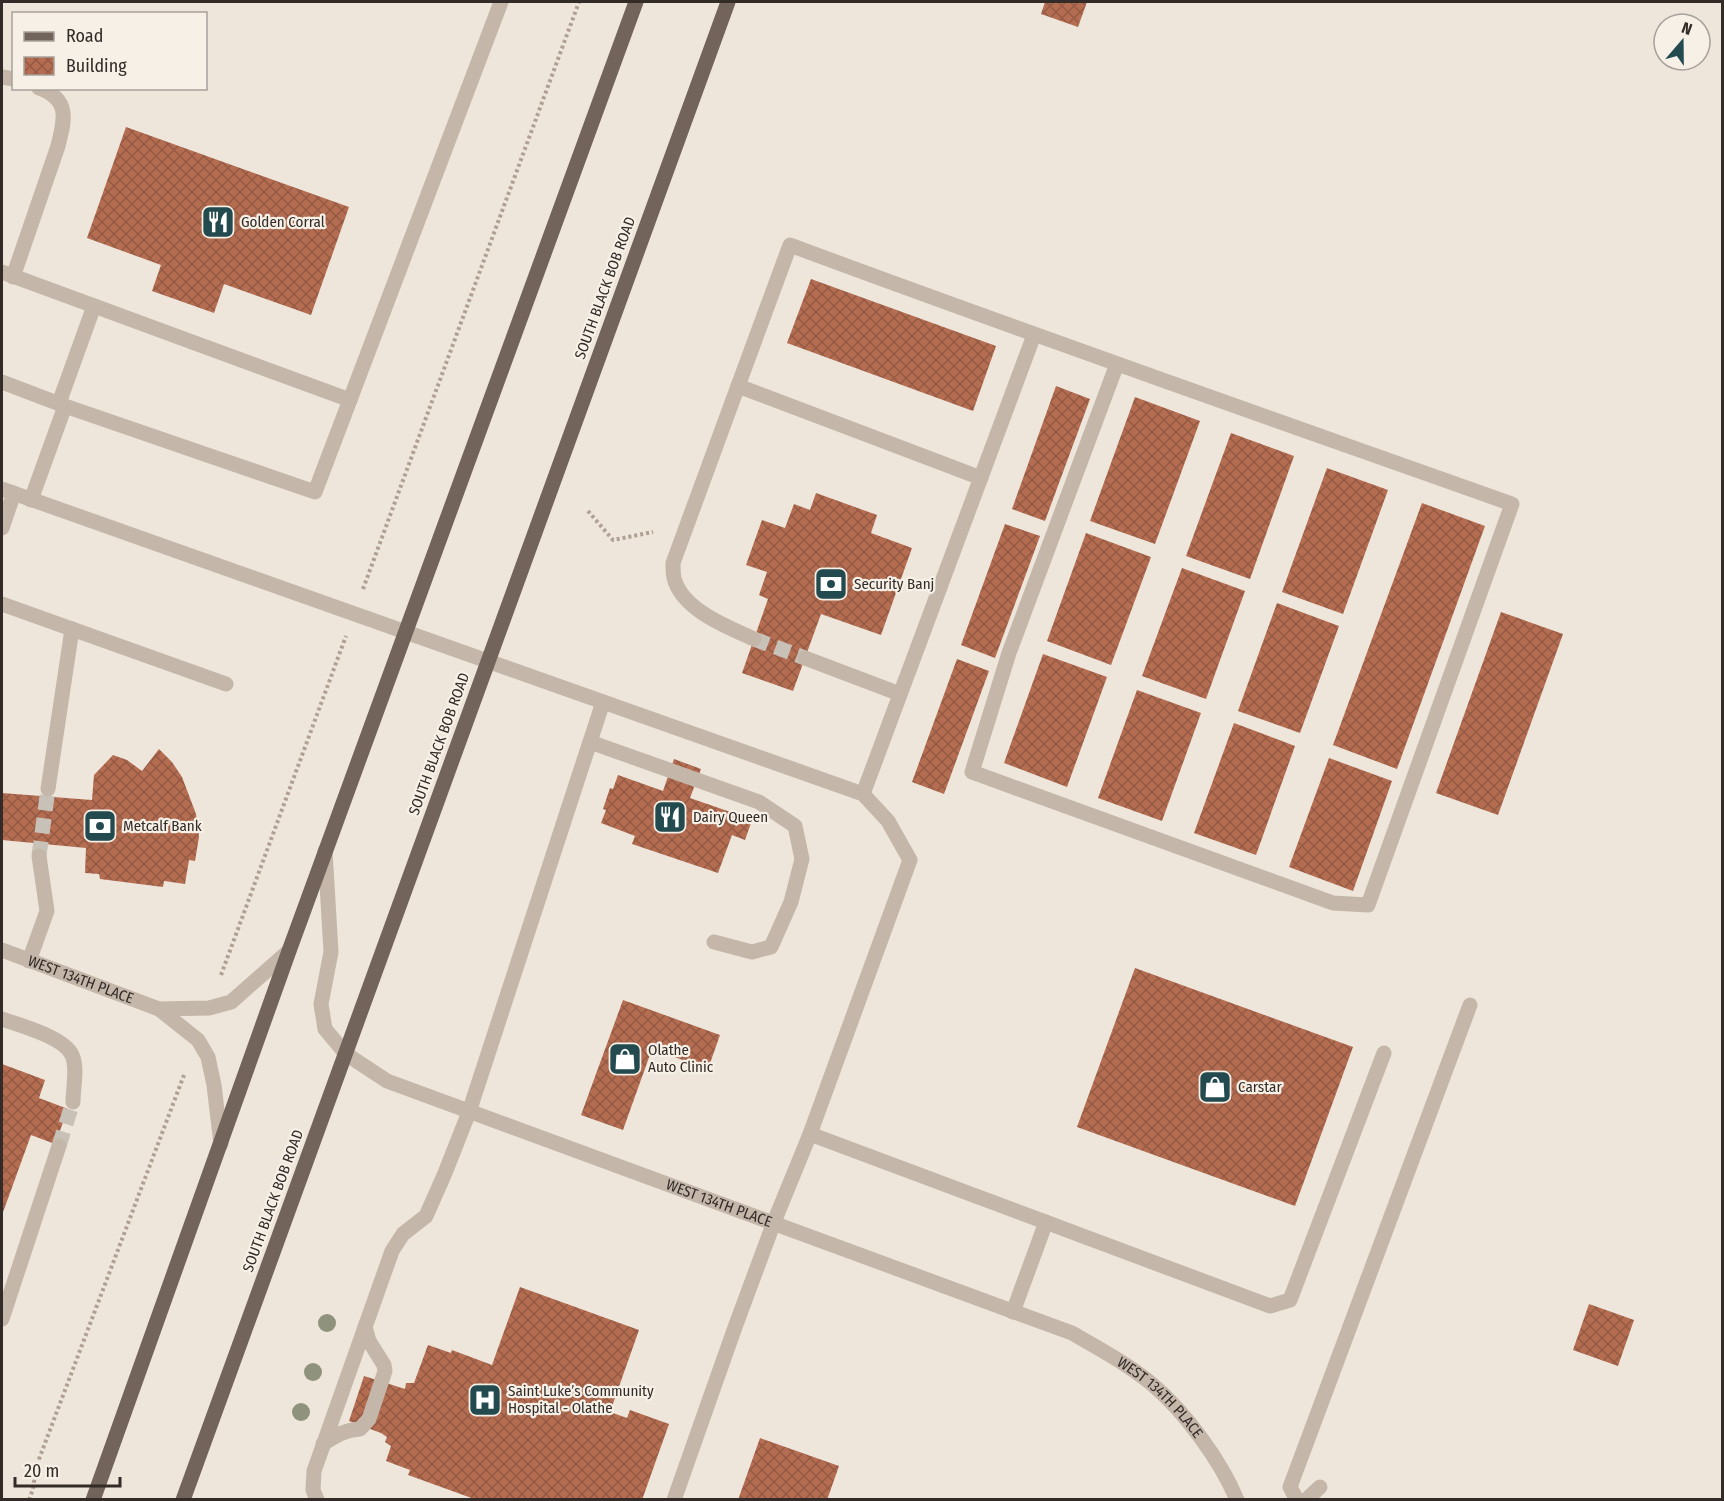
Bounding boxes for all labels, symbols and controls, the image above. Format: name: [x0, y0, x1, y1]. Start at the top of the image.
legend: [12, 12, 207, 90]
north arrow: [1652, 12, 1712, 72]
text: N: [1679, 18, 1695, 39]
text: Road: [66, 25, 103, 47]
text: Building: [66, 55, 127, 77]
restaurant icon: Golden Corral: [200, 204, 236, 240]
place label: Golden Corral: [241, 213, 325, 231]
street label: SOUTH BLACK BOB ROAD: [571, 214, 639, 362]
bank icon: Security Banj: [813, 566, 849, 602]
place label: Security Banj: [854, 575, 934, 593]
street label: SOUTH BLACK BOB ROAD: [405, 670, 473, 818]
restaurant icon: Dairy Queen: [652, 799, 688, 835]
bank icon: Metcalf Bank: [82, 808, 118, 844]
place label: Dairy Queen: [693, 808, 768, 826]
place label: Metcalf Bank: [123, 817, 202, 835]
street label: WEST 134TH PLACE: [25, 952, 136, 1008]
shop icon: Olathe Auto Clinic: [607, 1041, 643, 1077]
place label: Olathe Auto Clinic: [648, 1041, 714, 1076]
shop icon: Carstar: [1197, 1069, 1233, 1105]
place label: Carstar: [1238, 1078, 1282, 1096]
street label: SOUTH BLACK BOB ROAD: [239, 1127, 307, 1275]
street label: WEST 134TH PLACE: [664, 1175, 774, 1231]
street label: WEST 134TH PLACE: [1114, 1353, 1207, 1441]
hospital icon: Saint Luke’s Community Hospital - Olathe: [467, 1382, 503, 1418]
place label: Saint Luke’s Community Hospital - Olathe: [508, 1382, 654, 1417]
scale bar: [15, 1450, 120, 1488]
text: 20 m: [24, 1460, 59, 1482]

